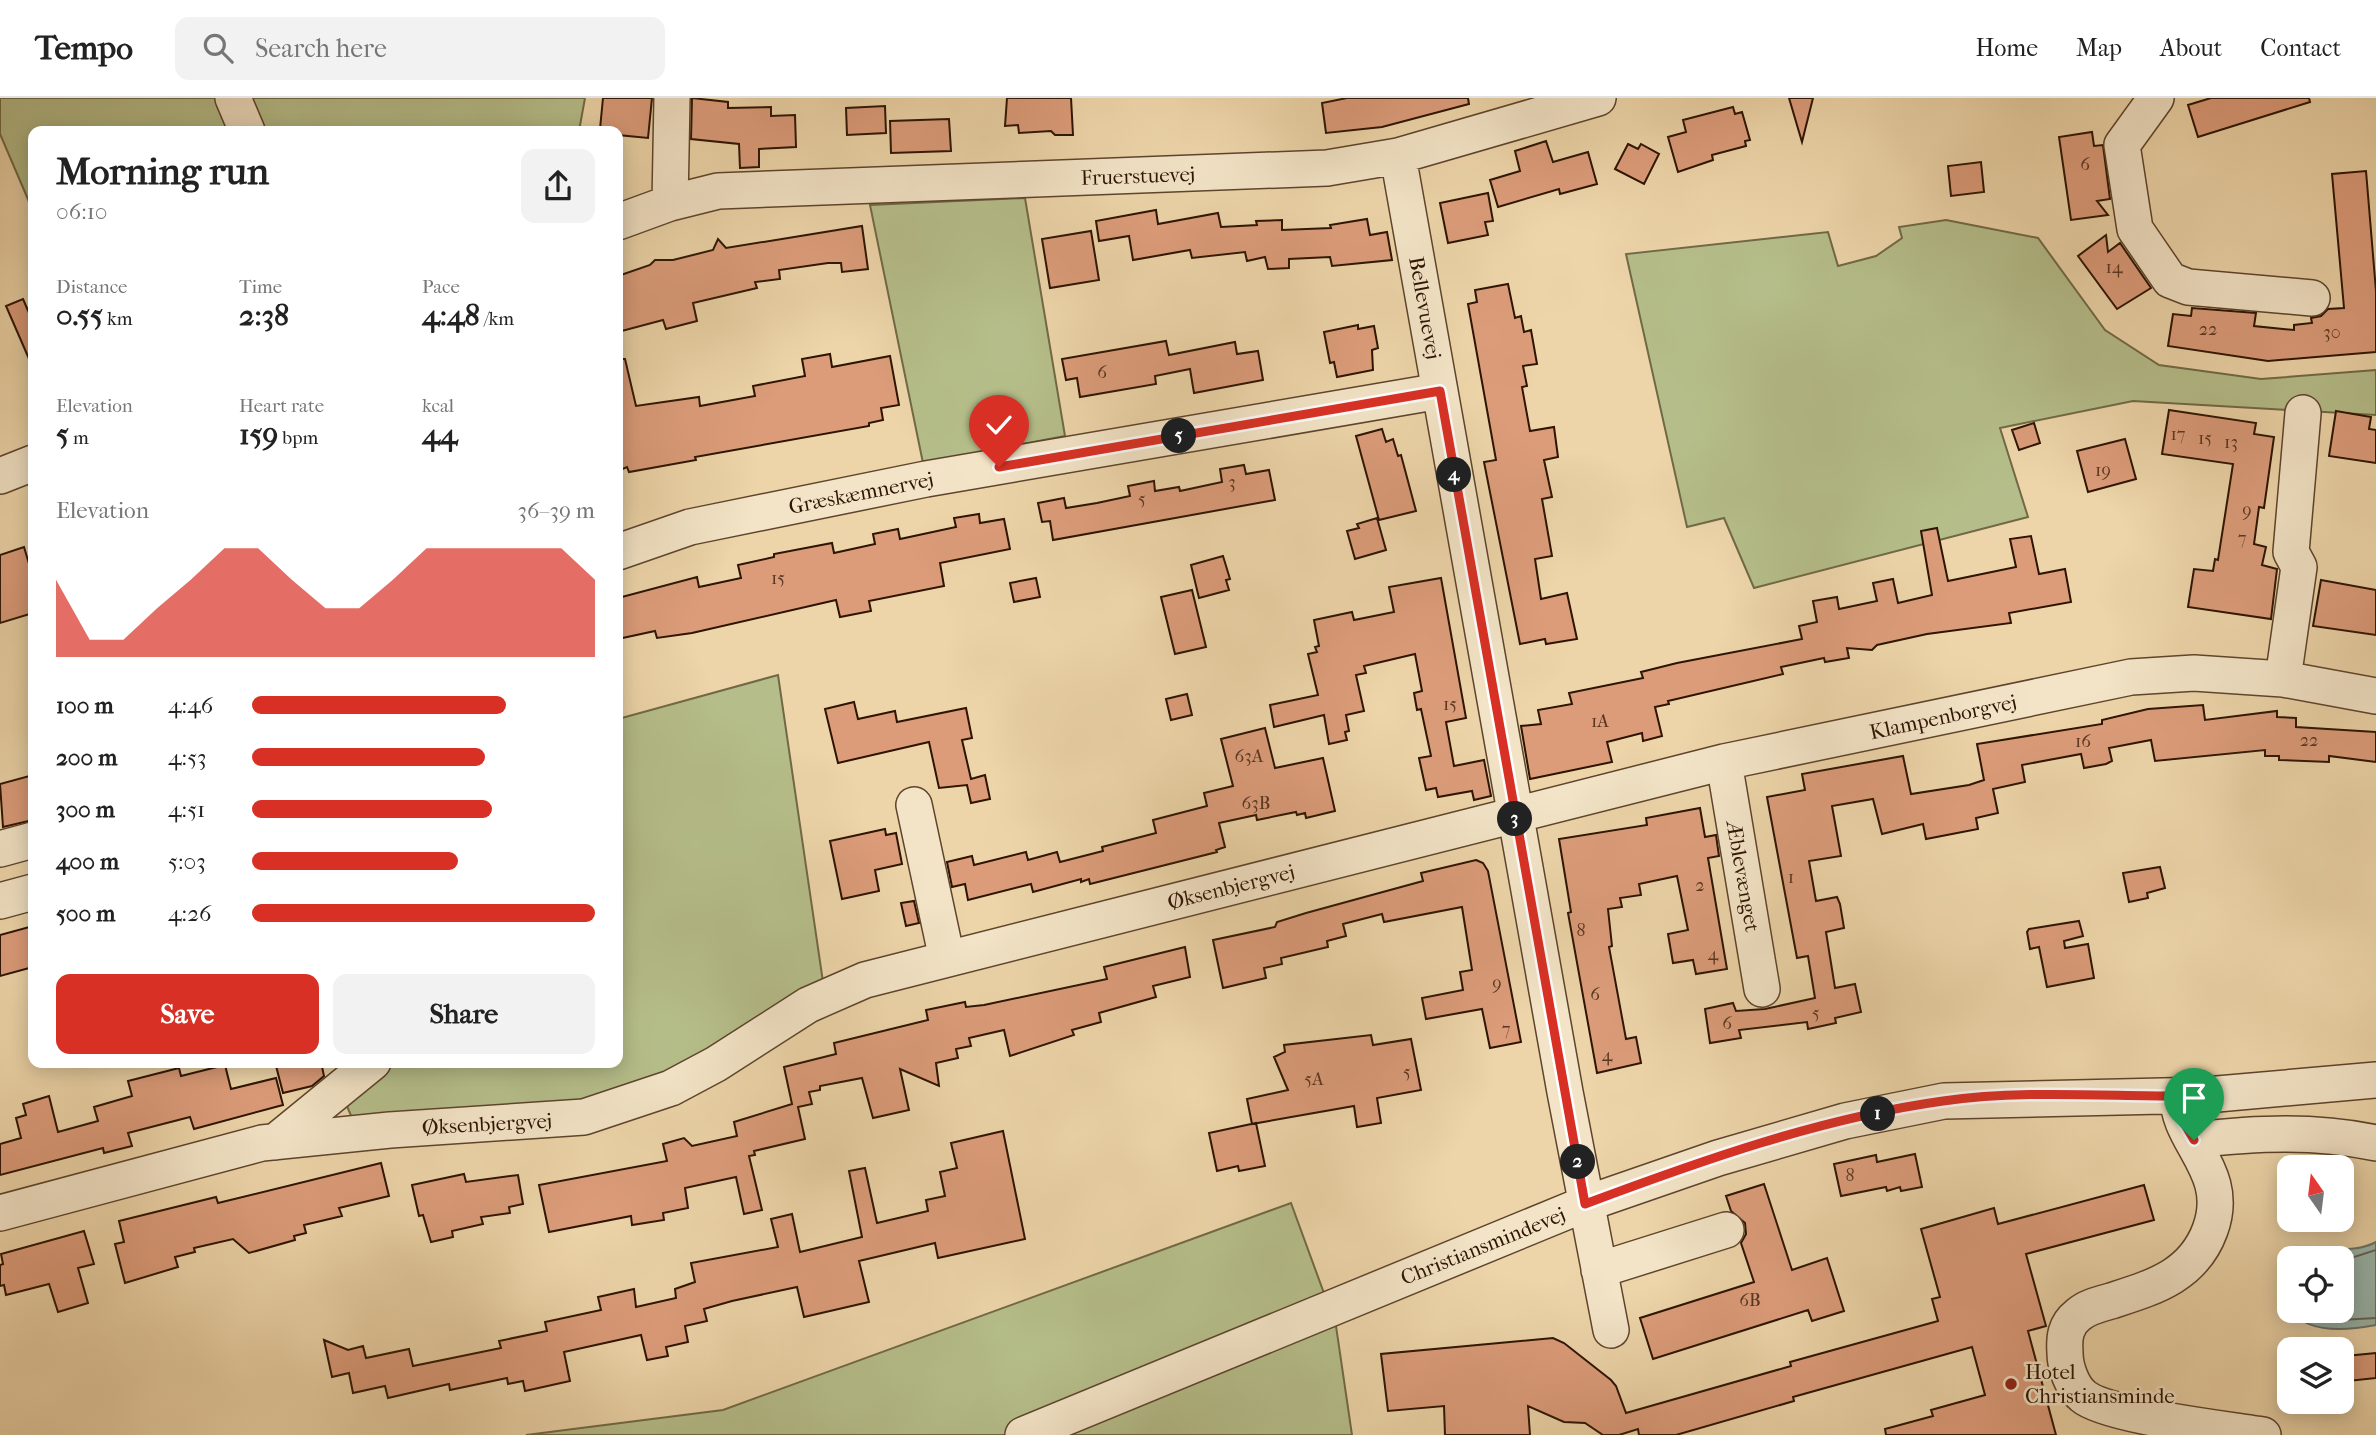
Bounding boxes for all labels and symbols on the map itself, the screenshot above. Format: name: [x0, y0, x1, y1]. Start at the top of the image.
house number: 6: [2080, 154, 2090, 175]
street label: Fruerstuevej: [1080, 162, 1196, 190]
street label: Bellevuevej: [1404, 255, 1446, 361]
house number: 14: [2105, 257, 2123, 278]
house number: 22: [2199, 319, 2217, 340]
house number: 30: [2323, 322, 2341, 343]
house number: 6: [1097, 362, 1107, 383]
pin: [969, 395, 1029, 467]
pin: 5: [1162, 418, 1196, 454]
house number: 17: [2170, 424, 2186, 445]
house number: 15: [2198, 428, 2212, 449]
house number: 13: [2224, 432, 2238, 453]
pin: 4: [1436, 458, 1472, 492]
house number: 19: [2095, 460, 2111, 481]
street label: Græskæmnervej: [787, 467, 935, 519]
house number: 3: [1228, 472, 1236, 493]
house number: 5: [1138, 489, 1146, 510]
house number: 9: [2242, 500, 2252, 521]
house number: 7: [2238, 528, 2247, 549]
house number: 15: [771, 568, 785, 589]
street label: Klampenborgvej: [1867, 690, 2019, 744]
house number: 15: [1443, 694, 1457, 715]
house number: 1A: [1591, 711, 1609, 732]
house number: 22: [2300, 730, 2318, 751]
house number: 16: [2075, 731, 2091, 752]
house number: 63A: [1235, 746, 1264, 767]
house number: 63B: [1242, 793, 1270, 814]
pin: 3: [1498, 802, 1532, 836]
street label: Æblevænget: [1721, 817, 1765, 934]
street label: Øksenbjergvej: [1165, 860, 1297, 914]
house number: 1: [1788, 867, 1794, 888]
house number: 2: [1695, 875, 1705, 896]
house number: 8: [1576, 920, 1586, 941]
house number: 4: [1708, 944, 1719, 965]
house number: 9: [1492, 973, 1502, 994]
house number: 6: [1590, 984, 1600, 1005]
house number: 5: [1812, 1003, 1820, 1024]
house number: 6: [1722, 1013, 1732, 1034]
house number: 7: [1502, 1019, 1511, 1040]
house number: 4: [1602, 1045, 1613, 1066]
house number: 5: [1403, 1062, 1411, 1083]
pin: [2164, 1068, 2224, 1140]
house number: 5A: [1304, 1069, 1324, 1090]
pin: 1: [1860, 1096, 1896, 1132]
street label: Øksenbjergvej: [421, 1109, 553, 1139]
pin: 2: [1560, 1144, 1596, 1180]
north arrow: [2277, 1155, 2354, 1232]
house number: 8: [1845, 1165, 1855, 1186]
street label: Christiansmindevej: [1397, 1202, 1569, 1290]
house number: 6B: [1739, 1290, 1761, 1311]
place label: Hotel Christiansminde: [2025, 1360, 2175, 1408]
marker: Hotel Christiansminde: [2003, 1376, 2019, 1392]

